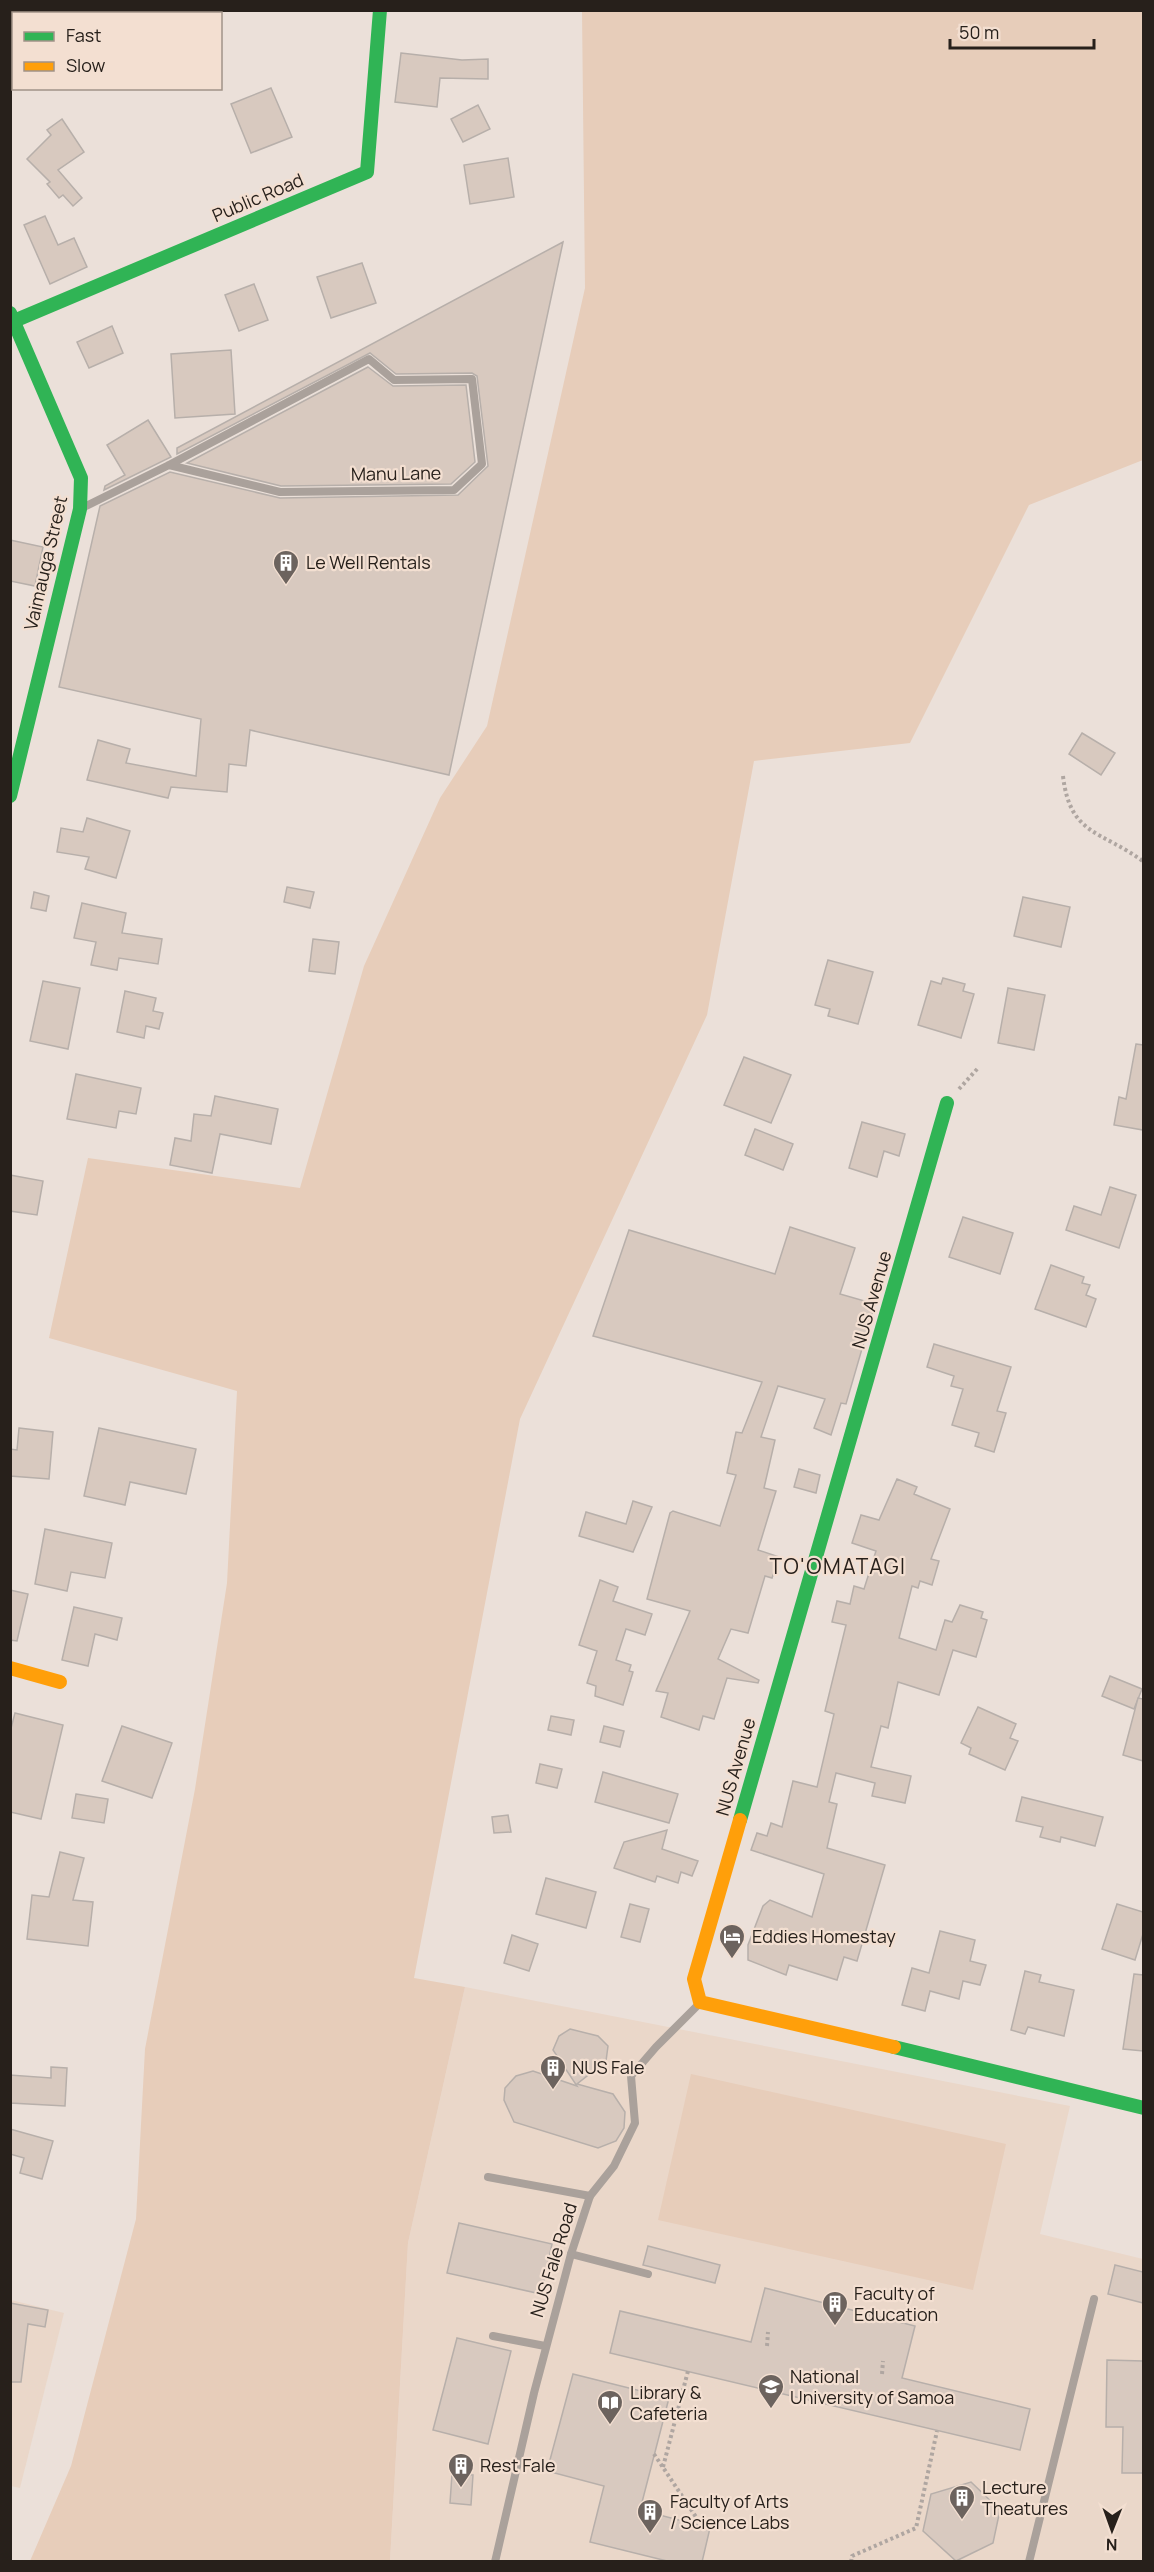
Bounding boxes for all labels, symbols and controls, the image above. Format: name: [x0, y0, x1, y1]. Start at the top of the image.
legend: [12, 12, 222, 90]
scale bar: [950, 12, 1094, 50]
text: 50 m: [959, 20, 999, 44]
text: Fast: [66, 23, 101, 47]
text: Slow: [66, 53, 106, 77]
street label: Public Road: [208, 167, 307, 227]
street label: Manu Lane: [351, 460, 441, 486]
street label: Vaimauga Street: [18, 493, 72, 632]
building icon: Le Well Rentals: [271, 548, 301, 586]
place label: Le Well Rentals: [306, 550, 431, 574]
street label: NUS Avenue: [846, 1248, 896, 1351]
district label: TO'OMATAGI: [770, 1552, 906, 1580]
street label: NUS Avenue: [710, 1715, 760, 1818]
hotel icon: Eddies Homestay: [717, 1922, 747, 1960]
place label: Eddies Homestay: [752, 1924, 896, 1948]
building icon: NUS Fale: [538, 2053, 568, 2091]
place label: NUS Fale: [572, 2055, 645, 2079]
street label: NUS Fale Road: [524, 2199, 582, 2320]
place label: Faculty of Education: [854, 2281, 938, 2326]
building icon: Faculty of Education: [820, 2289, 850, 2327]
place label: National University of Samoa: [790, 2364, 954, 2409]
school or university icon: National University of Samoa: [756, 2372, 786, 2410]
place label: Library & Cafeteria: [630, 2380, 707, 2425]
library icon: Library & Cafeteria: [595, 2388, 625, 2426]
building icon: Rest Fale: [446, 2451, 476, 2489]
place label: Rest Fale: [480, 2453, 556, 2477]
place label: Lecture Theatures: [982, 2475, 1068, 2520]
building icon: Lecture Theatures: [947, 2483, 977, 2521]
place label: Faculty of Arts / Science Labs: [670, 2489, 789, 2534]
building icon: Faculty of Arts / Science Labs: [635, 2497, 665, 2535]
north arrow: [1082, 2500, 1142, 2560]
text: N: [1106, 2534, 1118, 2556]

